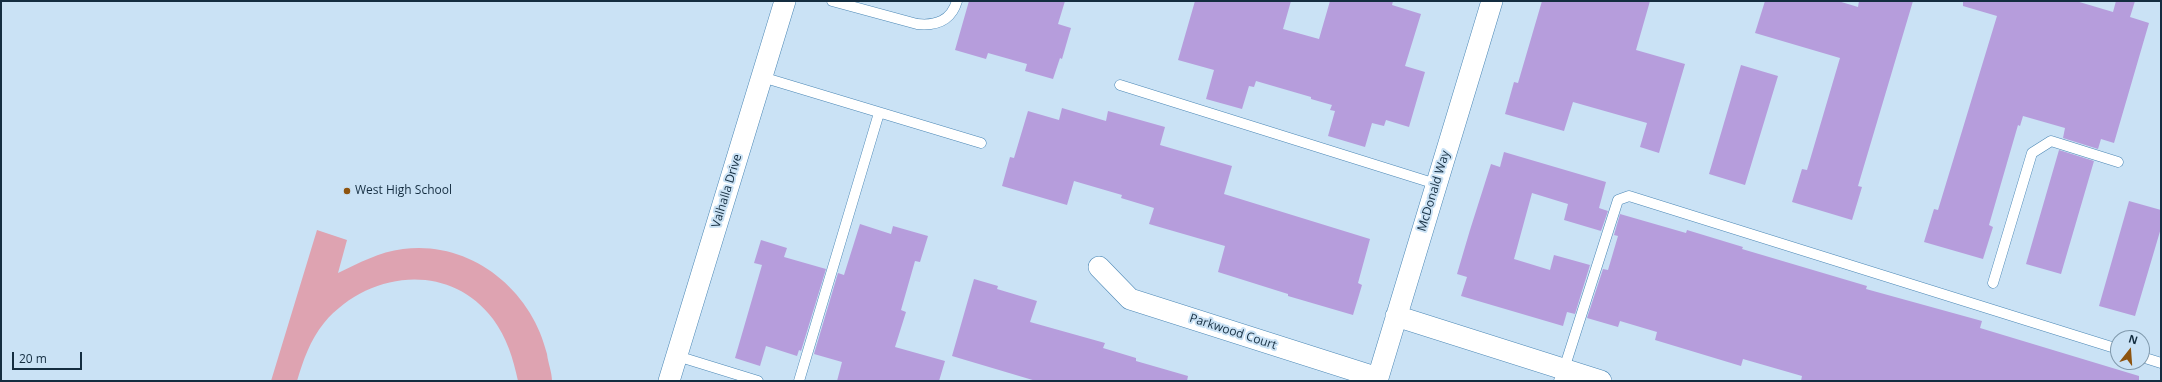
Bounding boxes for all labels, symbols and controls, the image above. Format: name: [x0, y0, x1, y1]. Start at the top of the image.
street label: McDonald Way: [1415, 149, 1453, 233]
street label: Valhalla Drive: [709, 153, 745, 229]
place label: West High School: [355, 184, 452, 198]
marker: West High School: [342, 186, 352, 196]
street label: Parkwood Court: [1188, 311, 1278, 353]
north arrow: [2110, 330, 2150, 370]
text: N: [2127, 331, 2140, 347]
scale bar: [14, 344, 84, 370]
text: 20 m: [19, 350, 47, 367]

